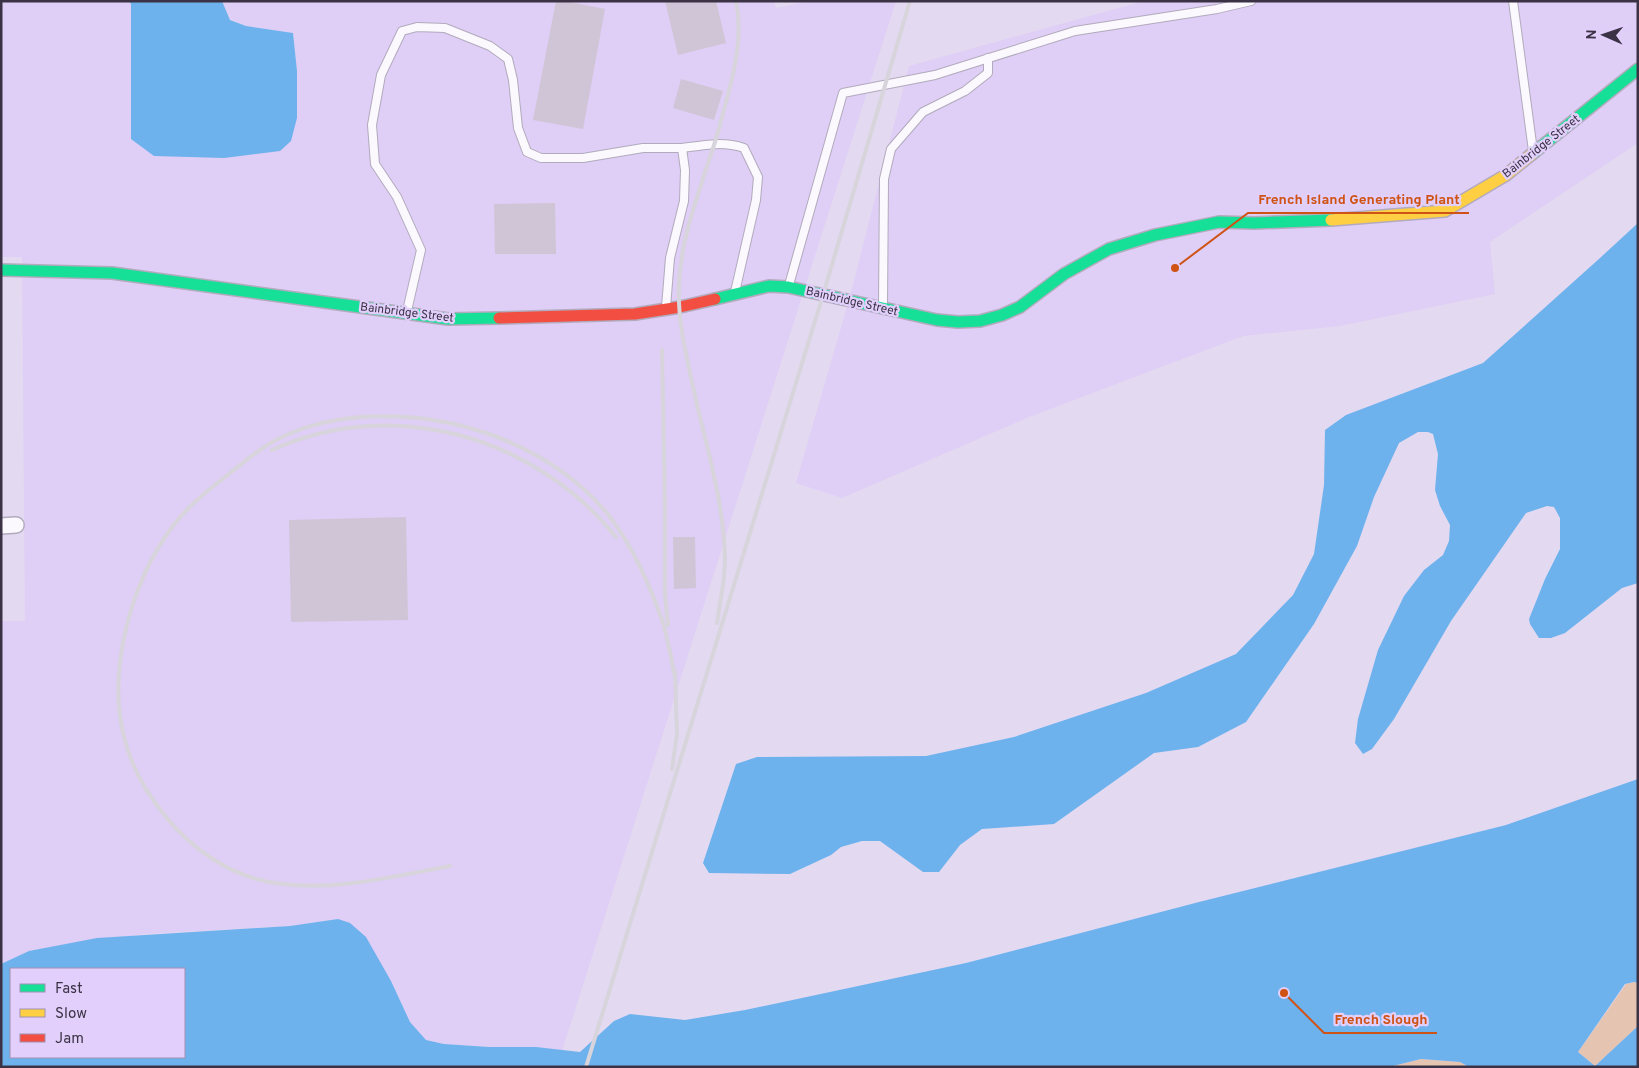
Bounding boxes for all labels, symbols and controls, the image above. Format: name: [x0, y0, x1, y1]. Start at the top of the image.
north arrow: [1579, 10, 1629, 60]
text: N: [1584, 29, 1601, 40]
street label: Bainbridge Street: [1500, 111, 1584, 182]
callout: French Island Generating Plant: [1248, 184, 1469, 213]
text: French Island Generating Plant: [1258, 192, 1460, 209]
street label: Bainbridge Street: [804, 284, 899, 320]
street label: Bainbridge Street: [359, 299, 455, 327]
legend: [10, 968, 185, 1058]
text: Fast: [55, 980, 83, 999]
callout: French Slough: [1324, 1004, 1437, 1033]
text: Slow: [55, 1005, 87, 1024]
text: French Slough: [1334, 1012, 1428, 1029]
text: Jam: [55, 1030, 84, 1049]

